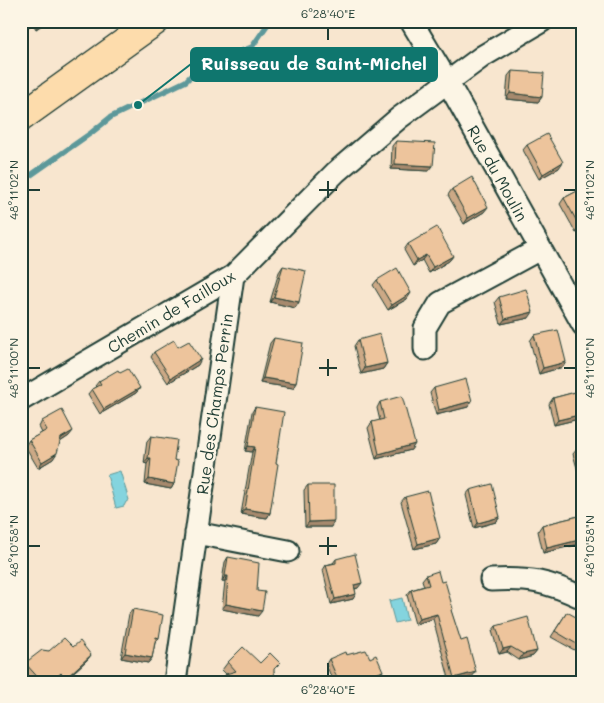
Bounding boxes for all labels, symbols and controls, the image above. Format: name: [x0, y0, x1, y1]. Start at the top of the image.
text: 6°28'40"E: [301, 5, 355, 21]
callout: Ruisseau de Saint-Michel: [191, 48, 437, 81]
text: Ruisseau de Saint-Michel: [201, 51, 427, 75]
street label: Rue du Moulin: [463, 121, 533, 225]
text: 48°11'02"N: [5, 160, 21, 220]
text: 48°11'02"N: [581, 160, 597, 220]
street label: Chemin de Failloux: [103, 265, 239, 357]
street label: Rue des Champs Perrin: [191, 312, 237, 496]
text: 48°11'00"N: [5, 338, 21, 398]
text: 48°11'00"N: [581, 338, 597, 398]
text: 48°10'58"N: [5, 515, 21, 577]
text: 48°10'58"N: [581, 515, 597, 577]
text: 6°28'40"E: [301, 681, 355, 697]

